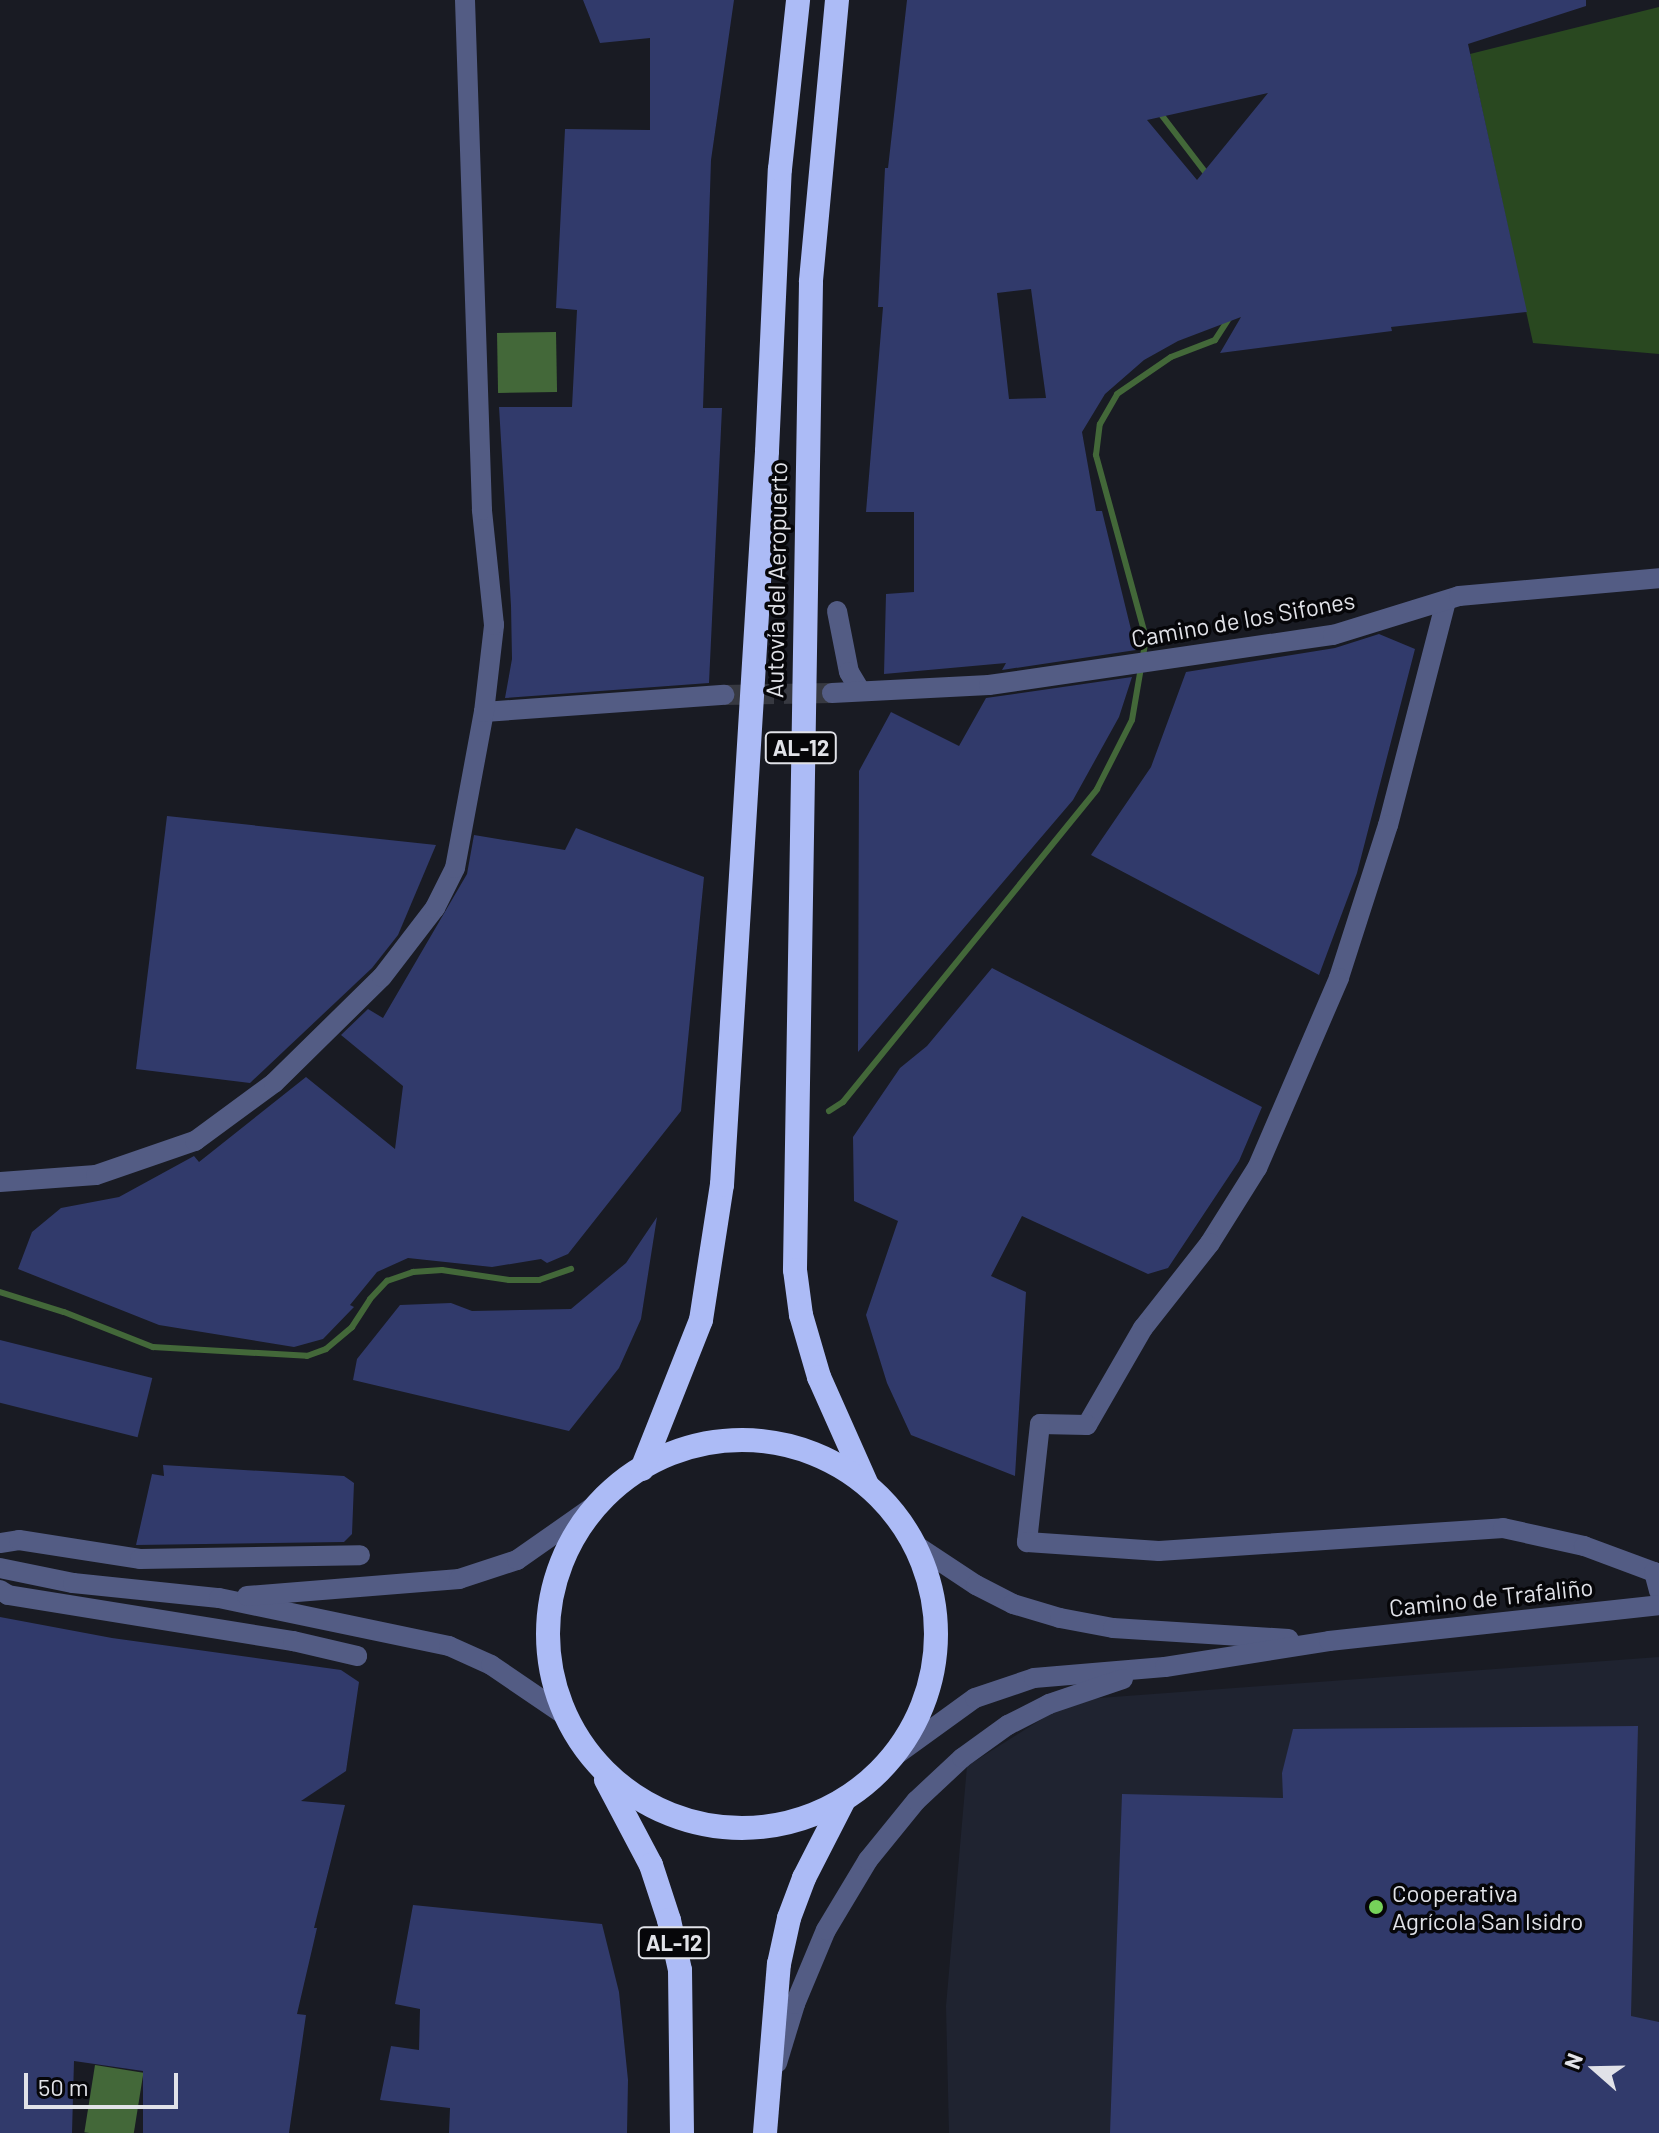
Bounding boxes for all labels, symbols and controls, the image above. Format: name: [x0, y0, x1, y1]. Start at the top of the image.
street label: Autovía del Aeropuerto: [760, 462, 792, 698]
street label: Camino de los Sifones: [1129, 585, 1357, 653]
road number: AL-12: [763, 730, 839, 766]
street label: Camino de Trafaliño: [1387, 1572, 1595, 1622]
place label: Cooperativa Agrícola San Isidro: [1392, 1879, 1583, 1935]
marker: Cooperativa Agrícola San Isidro: [1367, 1898, 1385, 1916]
road number: AL-12: [636, 1925, 712, 1961]
north arrow: [1555, 2029, 1635, 2109]
text: N: [1558, 2049, 1587, 2072]
scale bar: [28, 2057, 182, 2107]
text: 50 m: [38, 2072, 89, 2101]

